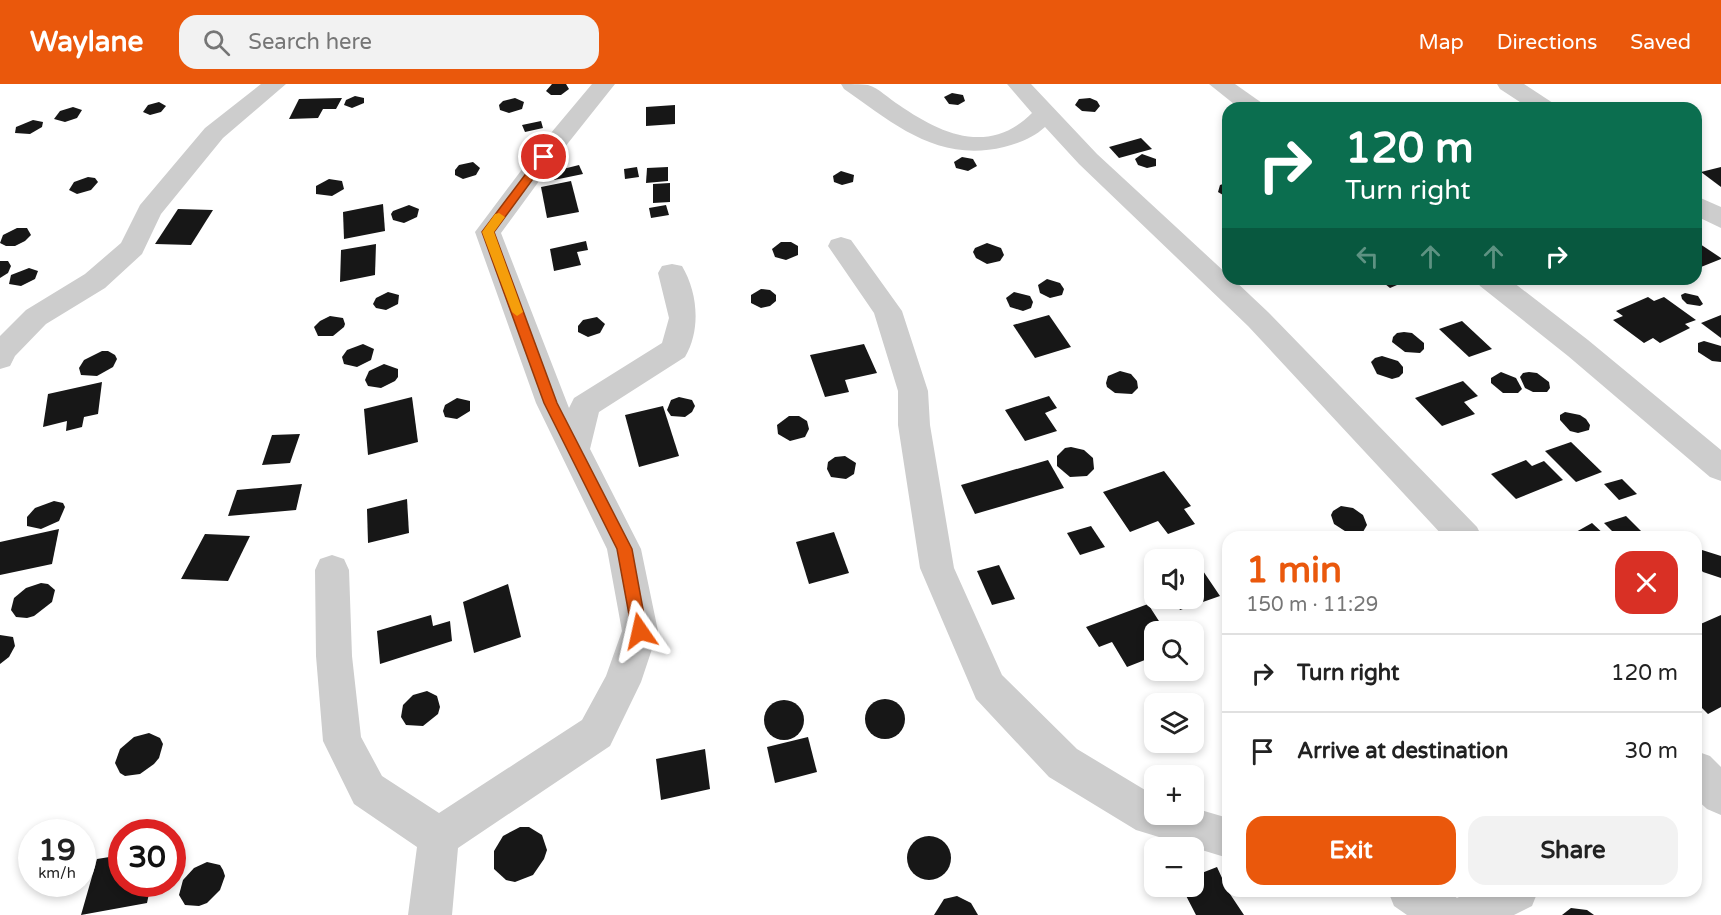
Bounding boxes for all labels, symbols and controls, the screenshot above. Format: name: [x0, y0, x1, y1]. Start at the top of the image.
search box: [179, 15, 599, 69]
text: Waylane: [30, 25, 143, 59]
icon: search: [200, 26, 233, 59]
text: Search here: [248, 29, 372, 55]
text: Map: [1418, 30, 1464, 55]
text: Directions: [1497, 30, 1597, 55]
text: Saved: [1630, 30, 1691, 55]
text: 120 m: [1345, 123, 1474, 174]
icon: right: [1246, 126, 1324, 204]
pin: [518, 131, 569, 182]
icon: arrive: [527, 140, 560, 173]
text: Turn right: [1345, 174, 1471, 207]
icon: left: [1351, 240, 1384, 273]
icon: ahead: [1414, 240, 1447, 273]
icon: ahead: [1477, 240, 1510, 273]
icon: right: [1540, 240, 1573, 273]
map controls: [1144, 549, 1204, 897]
button: sound: [1144, 549, 1204, 609]
text: 1 min: [1246, 549, 1342, 592]
button: close: [1615, 551, 1678, 614]
text: 150 m · 11:29: [1246, 593, 1378, 617]
position arrow: [608, 599, 672, 663]
button: search: [1144, 621, 1204, 681]
icon: right: [1246, 657, 1279, 690]
text: Turn right: [1297, 660, 1399, 686]
text: 120 m: [1611, 660, 1678, 686]
button: layers: [1144, 693, 1204, 753]
icon: arrive: [1246, 735, 1279, 768]
text: Arrive at destination: [1297, 738, 1508, 764]
text: 30 m: [1624, 738, 1678, 764]
button: +: [1144, 765, 1204, 825]
button: Exit: [1246, 816, 1456, 885]
button: Share: [1468, 816, 1678, 885]
speed limit sign: 30: [108, 819, 186, 897]
text: 19: [38, 832, 76, 869]
button: −: [1144, 837, 1204, 897]
text: km/h: [38, 864, 76, 882]

